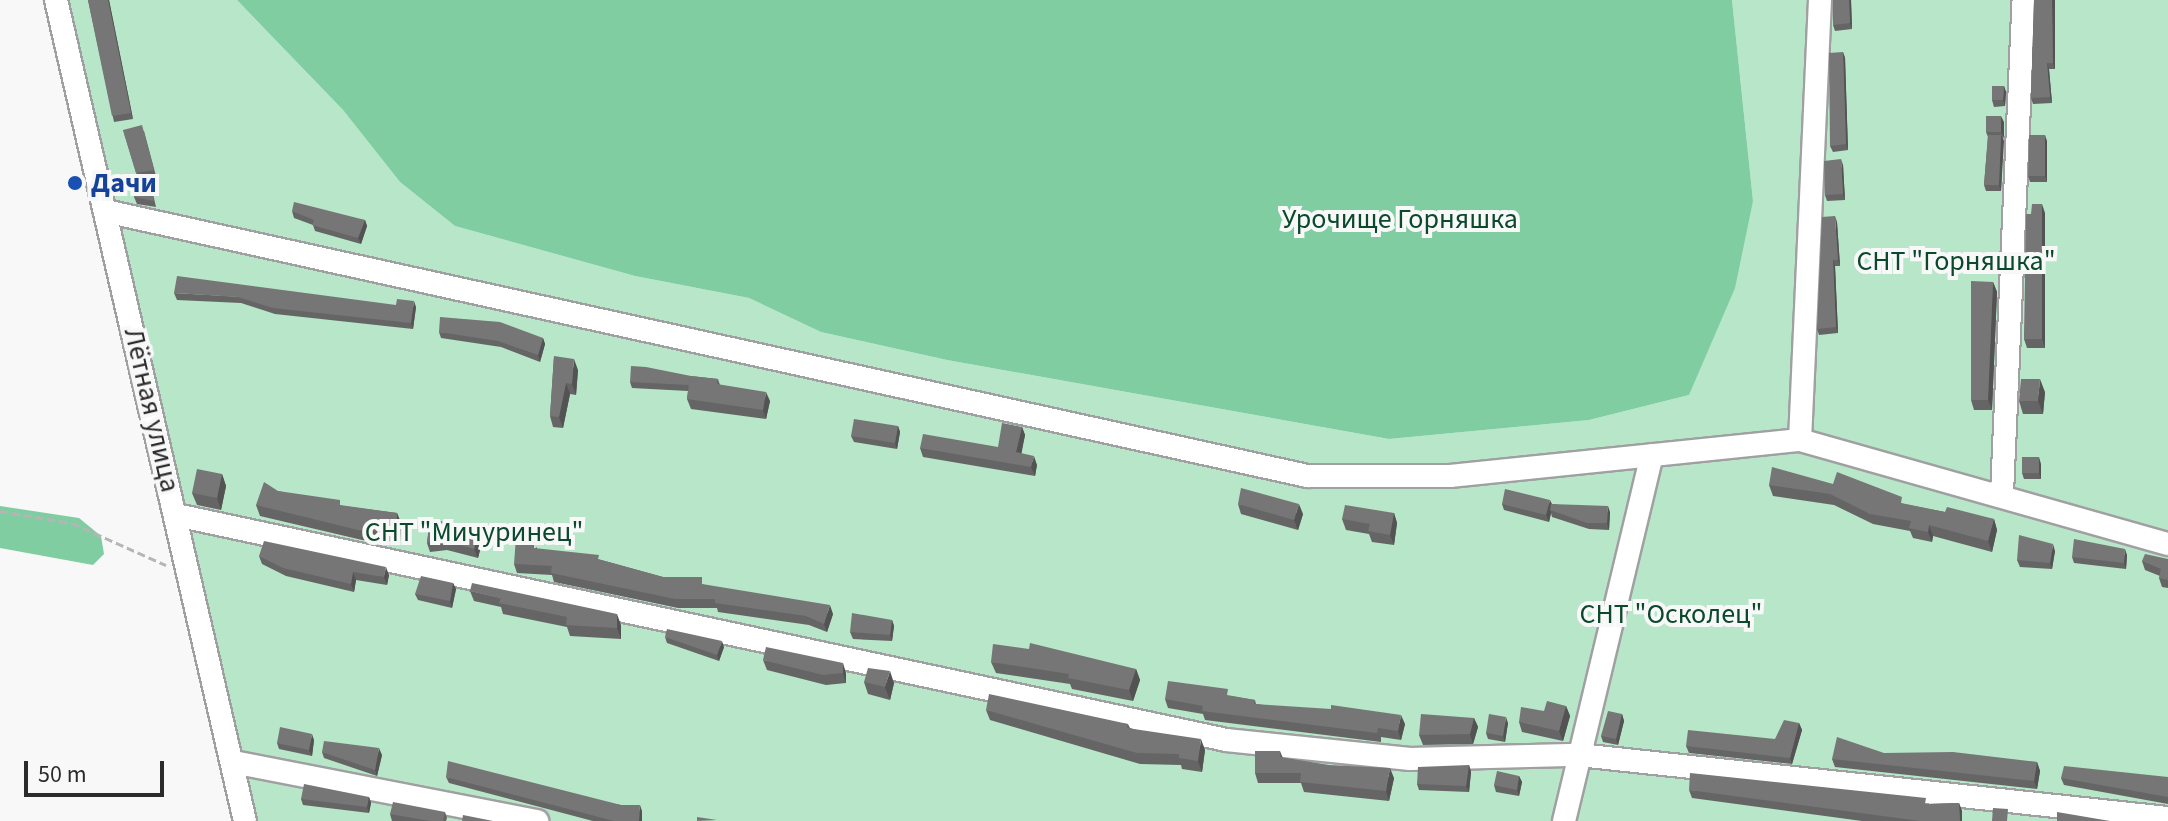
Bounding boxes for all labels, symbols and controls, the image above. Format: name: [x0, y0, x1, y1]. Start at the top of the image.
place label: Дачи: [91, 166, 157, 200]
marker: Дачи: [66, 174, 84, 192]
park label: Урочище Горняшка: [1282, 202, 1518, 236]
park label: СНТ "Горняшка": [1856, 244, 2056, 278]
street label: Лётная улица: [117, 325, 187, 495]
park label: СНТ "Мичуринец": [365, 515, 583, 549]
park label: СНТ "Осколец": [1580, 597, 1762, 631]
scale bar: [28, 745, 168, 795]
text: 50 m: [38, 757, 87, 792]

